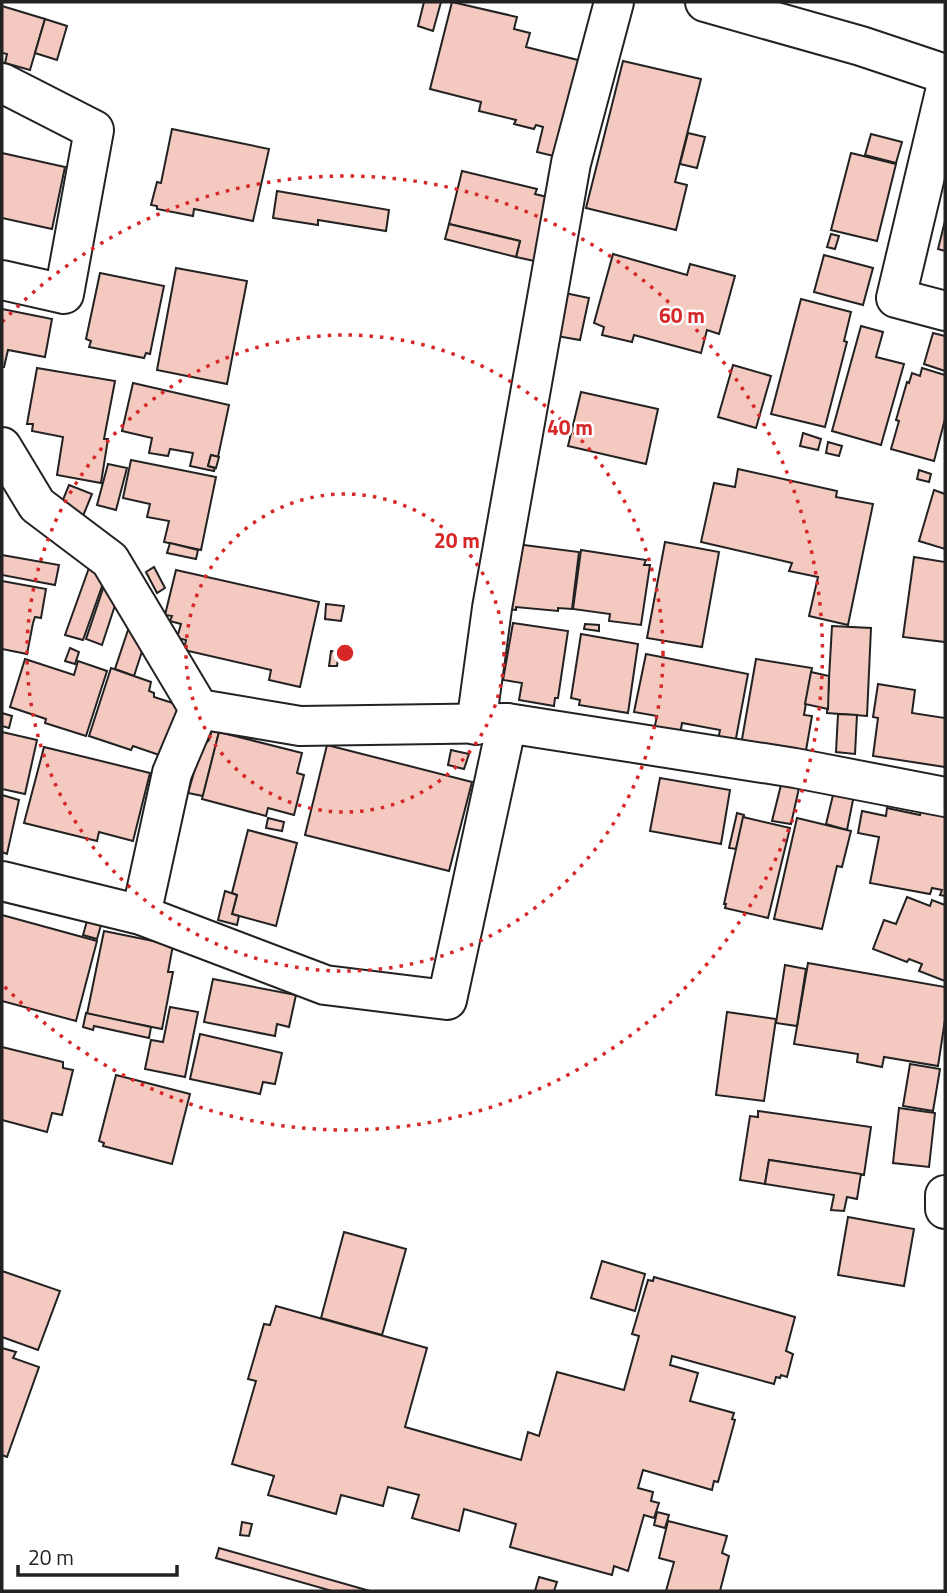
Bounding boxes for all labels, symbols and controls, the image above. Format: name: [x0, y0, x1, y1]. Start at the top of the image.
text: 60 m: [659, 299, 705, 331]
text: 40 m: [547, 411, 593, 443]
text: 20 m: [434, 524, 480, 556]
centre of rings: [333, 641, 357, 665]
scale bar: [18, 1534, 177, 1578]
text: 20 m: [28, 1541, 74, 1573]

